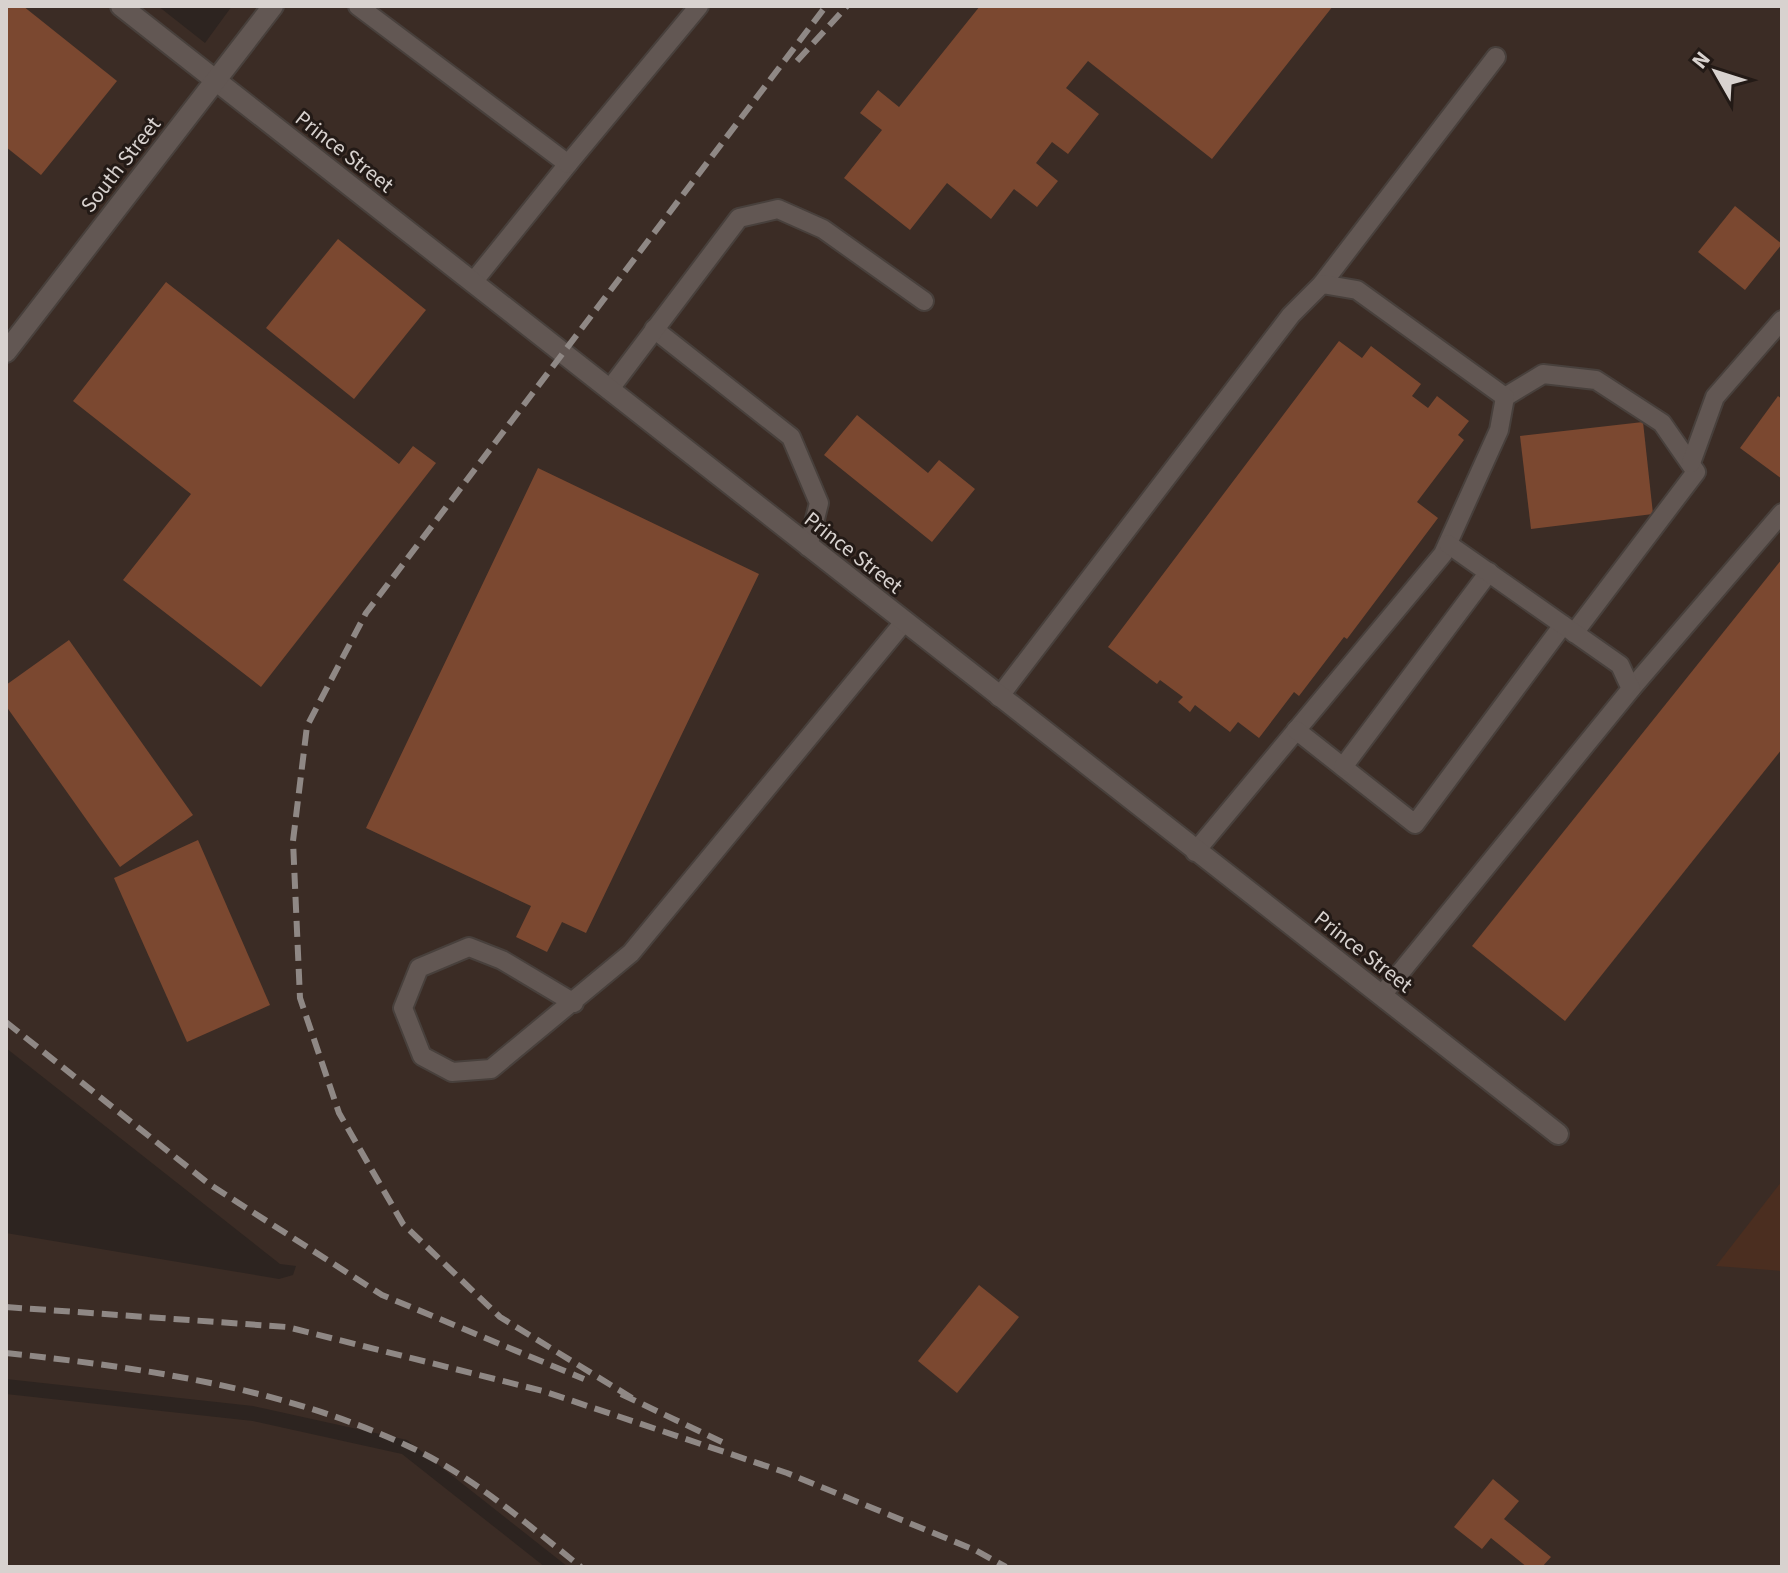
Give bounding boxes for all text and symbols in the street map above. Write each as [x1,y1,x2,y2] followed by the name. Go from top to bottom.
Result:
[1676,32,1756,112] north arrow
[1684,44,1718,76] text: N
[288,103,401,201] street label: Prince Street
[73,109,169,220] street label: South Street
[797,504,910,602] street label: Prince Street
[1307,903,1420,1001] street label: Prince Street

